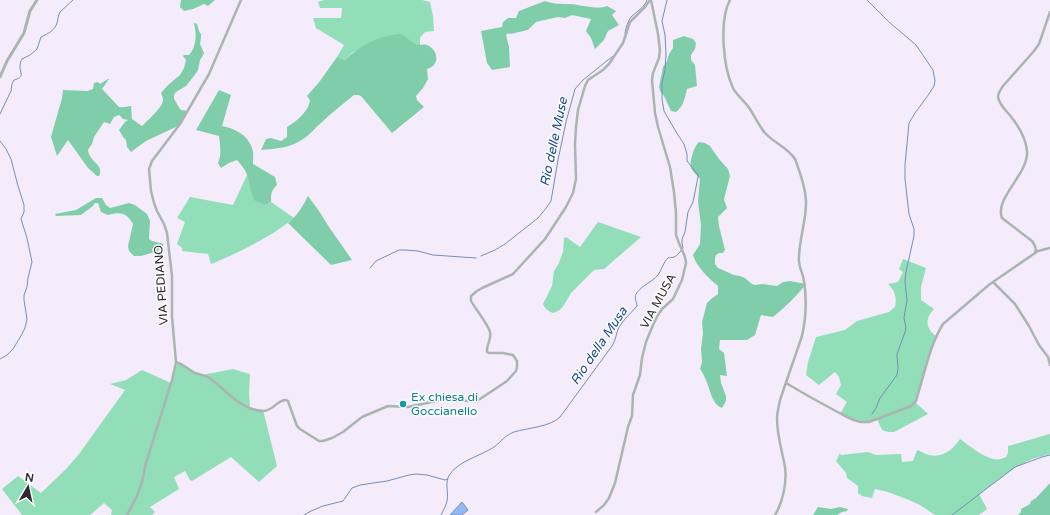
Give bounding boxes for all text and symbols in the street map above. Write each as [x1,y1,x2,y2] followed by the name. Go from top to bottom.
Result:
[537,95,571,188] water label: Rio delle Muse
[151,244,171,326] street label: VIA PEDIANO
[637,271,679,331] street label: VIA MUSA
[567,304,631,388] water label: Rio della Musa
[411,390,478,418] place label: Ex chiesa di Goccianello
[398,399,408,409] marker: Ex chiesa di Goccianello
[8,467,48,507] north arrow
[24,471,35,485] text: N

